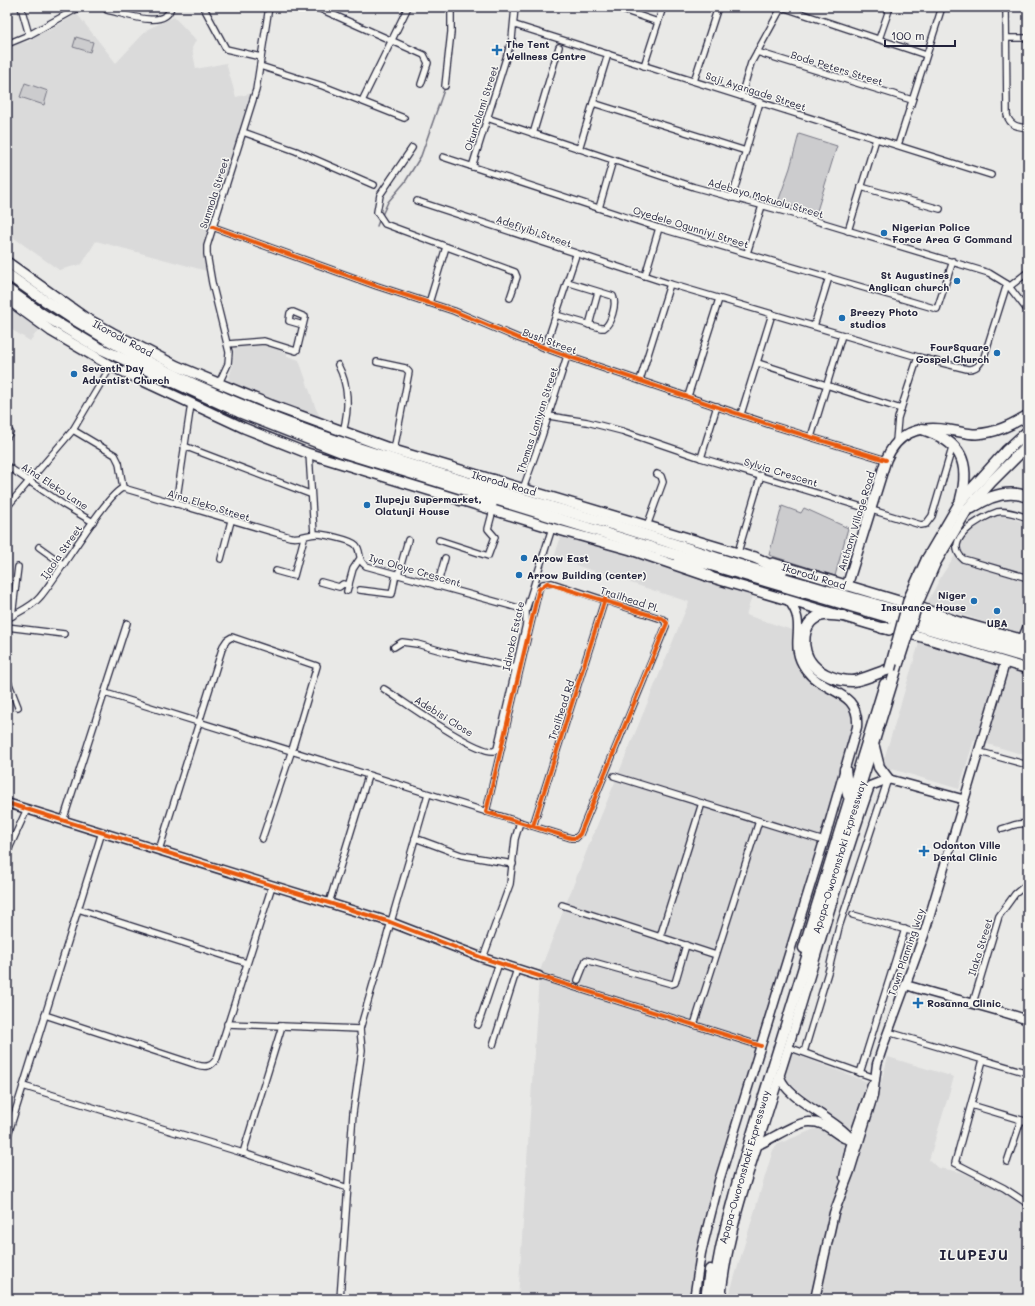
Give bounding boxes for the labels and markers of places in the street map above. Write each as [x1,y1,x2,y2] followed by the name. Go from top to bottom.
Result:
[506,37,586,63] place label: The Tent Wellness Centre
[491,44,503,56] marker: The Tent Wellness Centre
[892,220,1013,246] place label: Nigerian Police Force Area G Command
[879,228,889,238] marker: Nigerian Police Force Area G Command
[868,268,949,294] place label: St Augustines Anglican church
[952,276,962,286] marker: St Augustines Anglican church
[850,305,918,331] place label: Breezy Photo studios
[837,313,847,323] marker: Breezy Photo studios
[916,340,989,366] place label: FourSquare Gospel Church
[992,348,1002,358] marker: FourSquare Gospel Church
[82,361,169,387] place label: Seventh Day Adventist Church
[69,369,79,379] marker: Seventh Day Adventist Church
[375,492,481,518] place label: Ilupeju Supermarket, Olatunji House
[362,500,372,510] marker: Ilupeju Supermarket, Olatunji House
[532,551,589,565] place label: Arrow East
[519,553,529,563] marker: Arrow East
[527,568,646,582] place label: Arrow Building (center)
[514,570,524,580] marker: Arrow Building (center)
[881,588,966,614] place label: Niger Insurance House
[969,596,979,606] marker: Niger Insurance House
[992,606,1002,616] marker: UBA
[987,616,1007,630] place label: UBA
[933,838,1001,864] place label: Odonton Ville Dental Clinic
[918,845,930,857] marker: Odonton Ville Dental Clinic
[927,996,1001,1010] place label: Rosanna Clinic
[912,997,924,1009] marker: Rosanna Clinic

